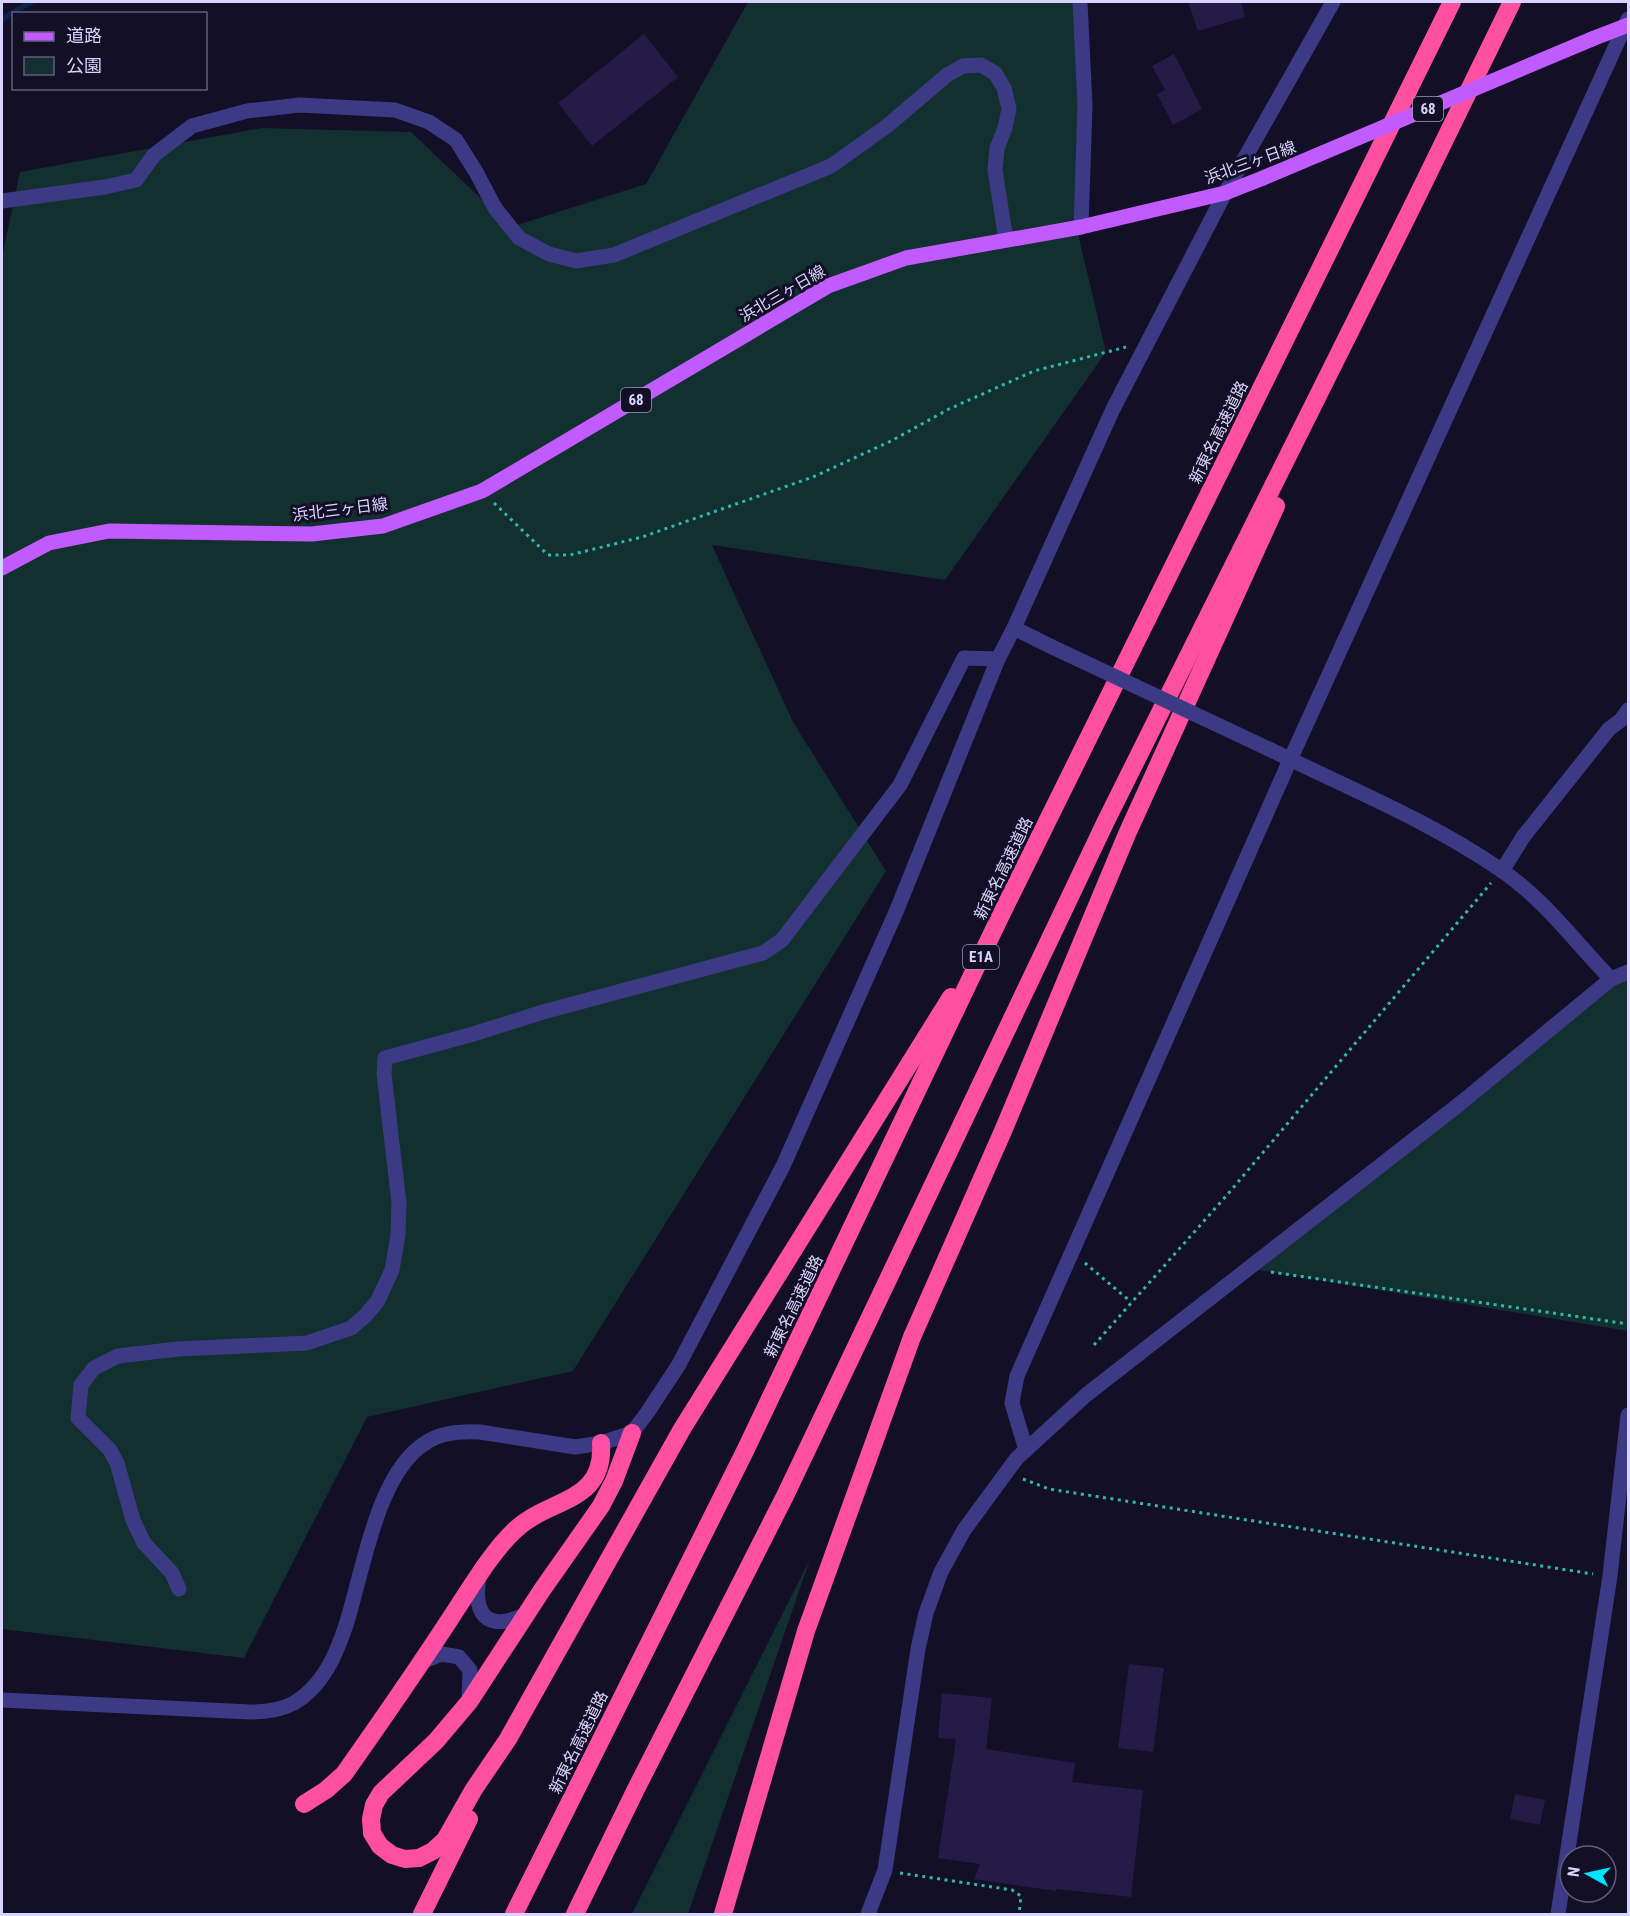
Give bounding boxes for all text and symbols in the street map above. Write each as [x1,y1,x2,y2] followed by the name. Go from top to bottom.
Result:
[12,12,207,90] legend
[66,25,102,46] text: 道路
[66,55,102,76] text: 公園
[1413,97,1443,121] road number: 68
[1202,137,1299,188] street label: 浜北三ヶ日線
[736,261,829,326] street label: 浜北三ヶ日線
[1185,378,1252,487] street label: 新東名高速道路
[621,388,651,412] road number: 68
[291,494,389,525] street label: 浜北三ヶ日線
[970,814,1037,923] street label: 新東名高速道路
[963,945,999,969] road number: E1A
[760,1252,827,1361] street label: 新東名高速道路
[545,1688,612,1797] street label: 新東名高速道路
[1558,1844,1618,1904] north arrow
[1564,1866,1584,1878] text: N

